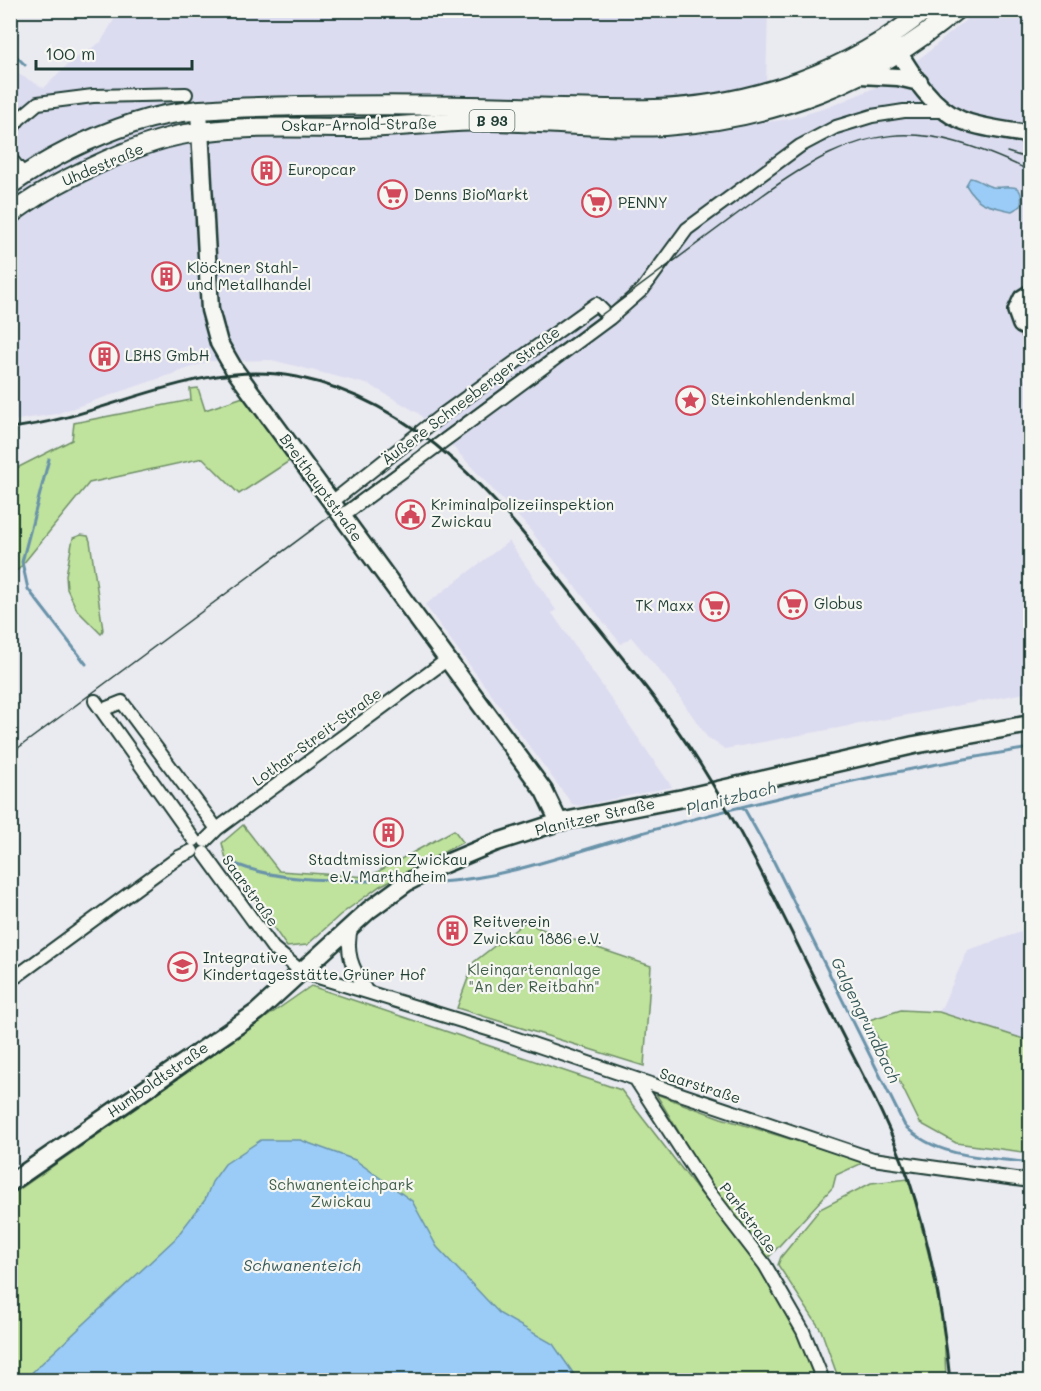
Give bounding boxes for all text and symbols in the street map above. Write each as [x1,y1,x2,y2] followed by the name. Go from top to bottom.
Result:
[36,33,192,71] scale bar
[45,41,95,65] text: 100 m
[470,110,514,132] road number: B 93
[281,113,437,135] street label: Oskar-Arnold-Straße
[59,138,146,190] street label: Uhdestraße
[251,154,283,186] building icon: Europcar
[288,159,356,179] place label: Europcar
[377,179,409,211] supermarket icon: Denns BioMarkt
[414,184,529,204] place label: Denns BioMarkt
[581,187,613,219] supermarket icon: PENNY
[618,192,668,212] place label: PENNY
[187,257,311,294] place label: Klöckner Stahl- und Metallhandel
[150,261,182,293] building icon: Klöckner Stahl- und Metallhandel
[377,321,564,469] street label: Äußere Schneeberger Straße
[88,340,120,372] building icon: LBHS GmbH
[125,345,209,365] place label: LBHS GmbH
[674,384,706,416] place icon: Steinkohlendenkmal
[711,389,855,409] place label: Steinkohlendenkmal
[276,429,368,545] street label: Breithauptstraße
[431,494,614,531] place label: Kriminalpolizeiinspektion Zwickau
[394,498,426,530] public building icon: Kriminalpolizeiinspektion Zwickau
[777,588,809,620] supermarket icon: Globus
[699,590,731,622] supermarket icon: TK Maxx
[814,593,863,613] place label: Globus
[635,595,694,615] place label: TK Maxx
[248,683,385,790] street label: Lothar-Streit-Straße
[684,776,778,819] water label: Planitzbach
[533,793,657,840] street label: Planitzer Straße
[372,817,404,849] building icon: Stadtmission Zwickau e.V. Marthaheim
[309,849,467,886] place label: Stadtmission Zwickau e.V. Marthaheim
[218,850,284,930] street label: Saarstraße
[473,911,602,948] place label: Reitverein Zwickau 1886 e.V.
[436,915,468,947] building icon: Reitverein Zwickau 1886 e.V.
[203,947,426,984] place label: Integrative Kindertagesstätte Grüner Hof
[166,951,198,983] school or university icon: Integrative Kindertagesstätte Grüner Hof
[827,953,906,1086] water label: Galgengrundbach
[467,959,601,996] park label: Kleingartenanlage "An der Reitbahn"
[103,1037,212,1121] street label: Humboldtstraße
[657,1063,743,1108] street label: Saarstraße
[269,1174,413,1211] park label: Schwanenteichpark Zwickau
[716,1178,782,1257] street label: Parkstraße
[243,1254,361,1275] water label: Schwanenteich

